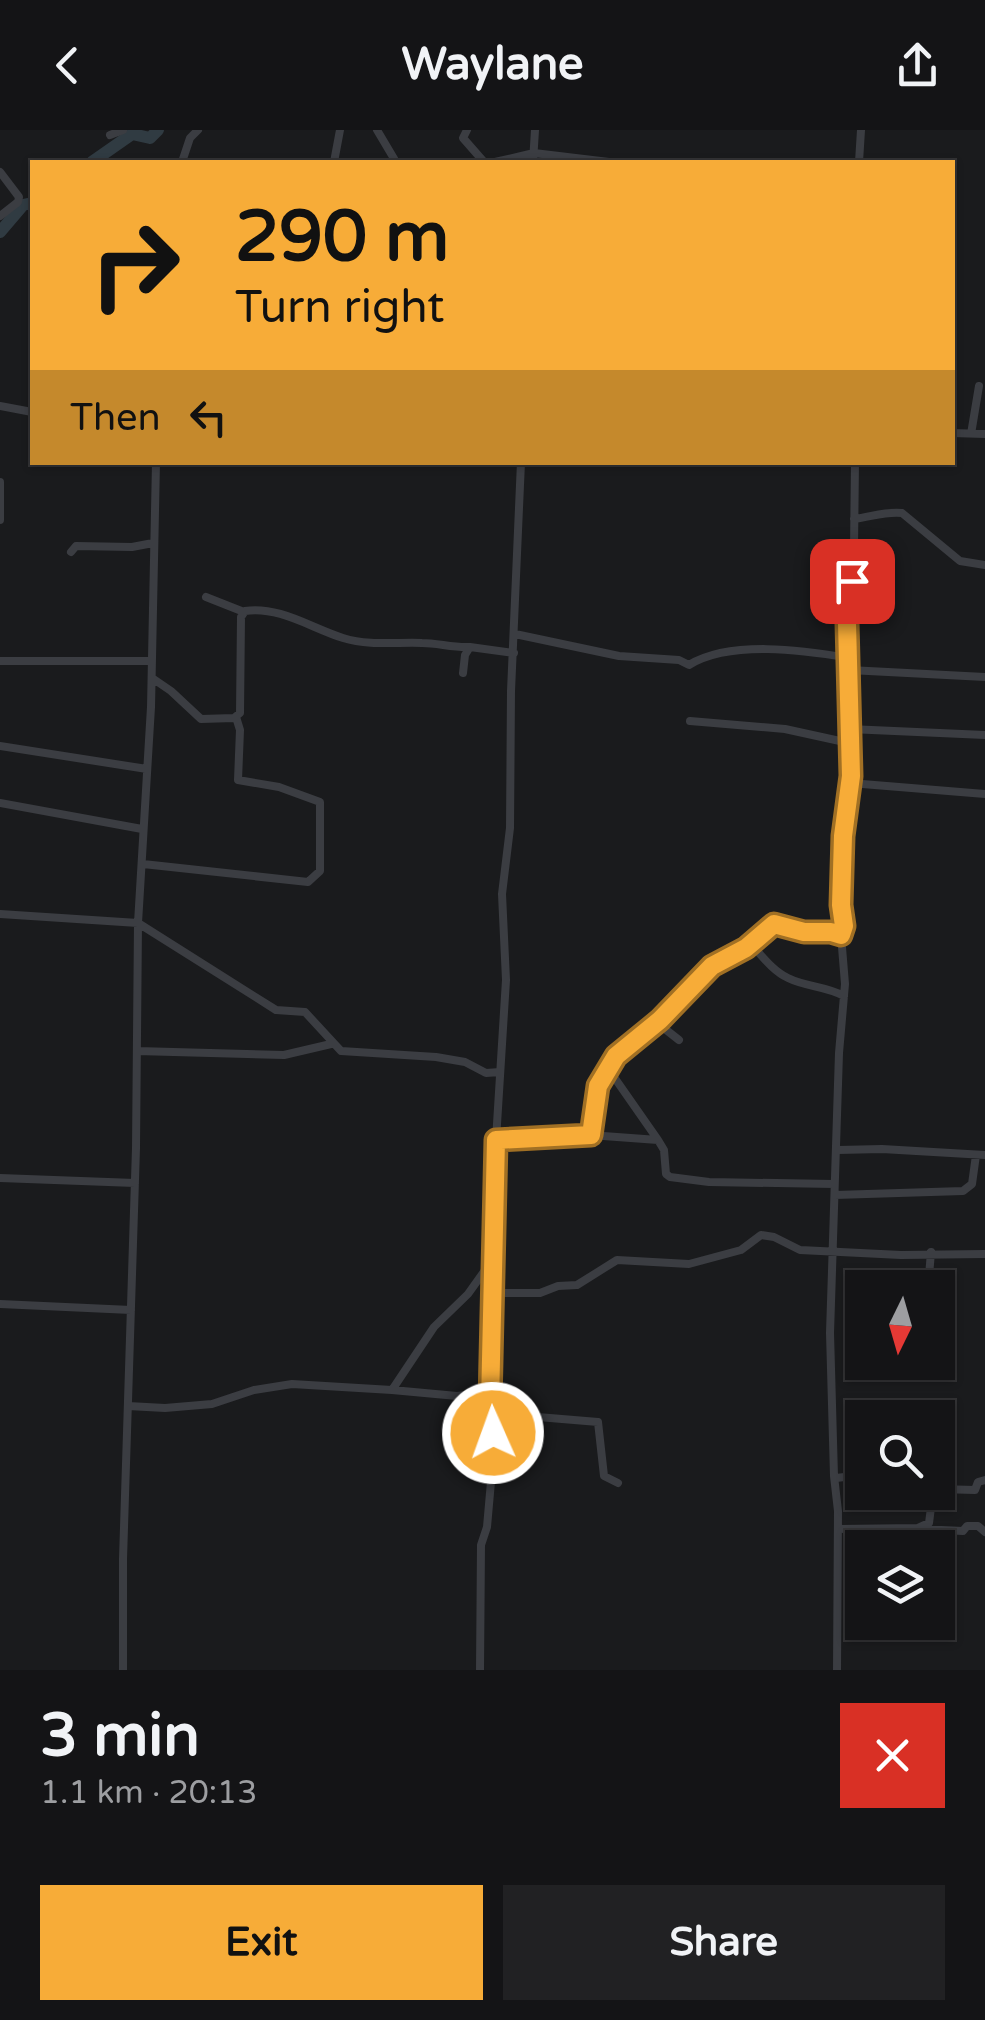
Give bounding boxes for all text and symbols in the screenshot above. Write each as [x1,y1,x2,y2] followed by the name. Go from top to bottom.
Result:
[40,38,95,93] icon: back
[401,38,584,92] text: Waylane
[890,38,945,93] icon: share
[235,196,449,280] text: 290 m
[70,200,200,330] icon: right
[235,281,444,335] text: Turn right
[181,390,236,445] icon: left
[70,395,161,441] text: Then
[810,539,895,624] pin
[825,554,880,609] icon: arrive
[845,1270,955,1380] north arrow
[845,1270,955,1640] map controls
[441,1381,545,1485] position arrow
[845,1400,955,1510] button: search
[845,1530,955,1640] button: layers
[40,1700,200,1772] text: 3 min
[840,1703,945,1808] button: close
[40,1774,257,1812] text: 1.1 km · 20:13
[40,1885,483,2000] button: Exit
[503,1885,945,2000] button: Share

